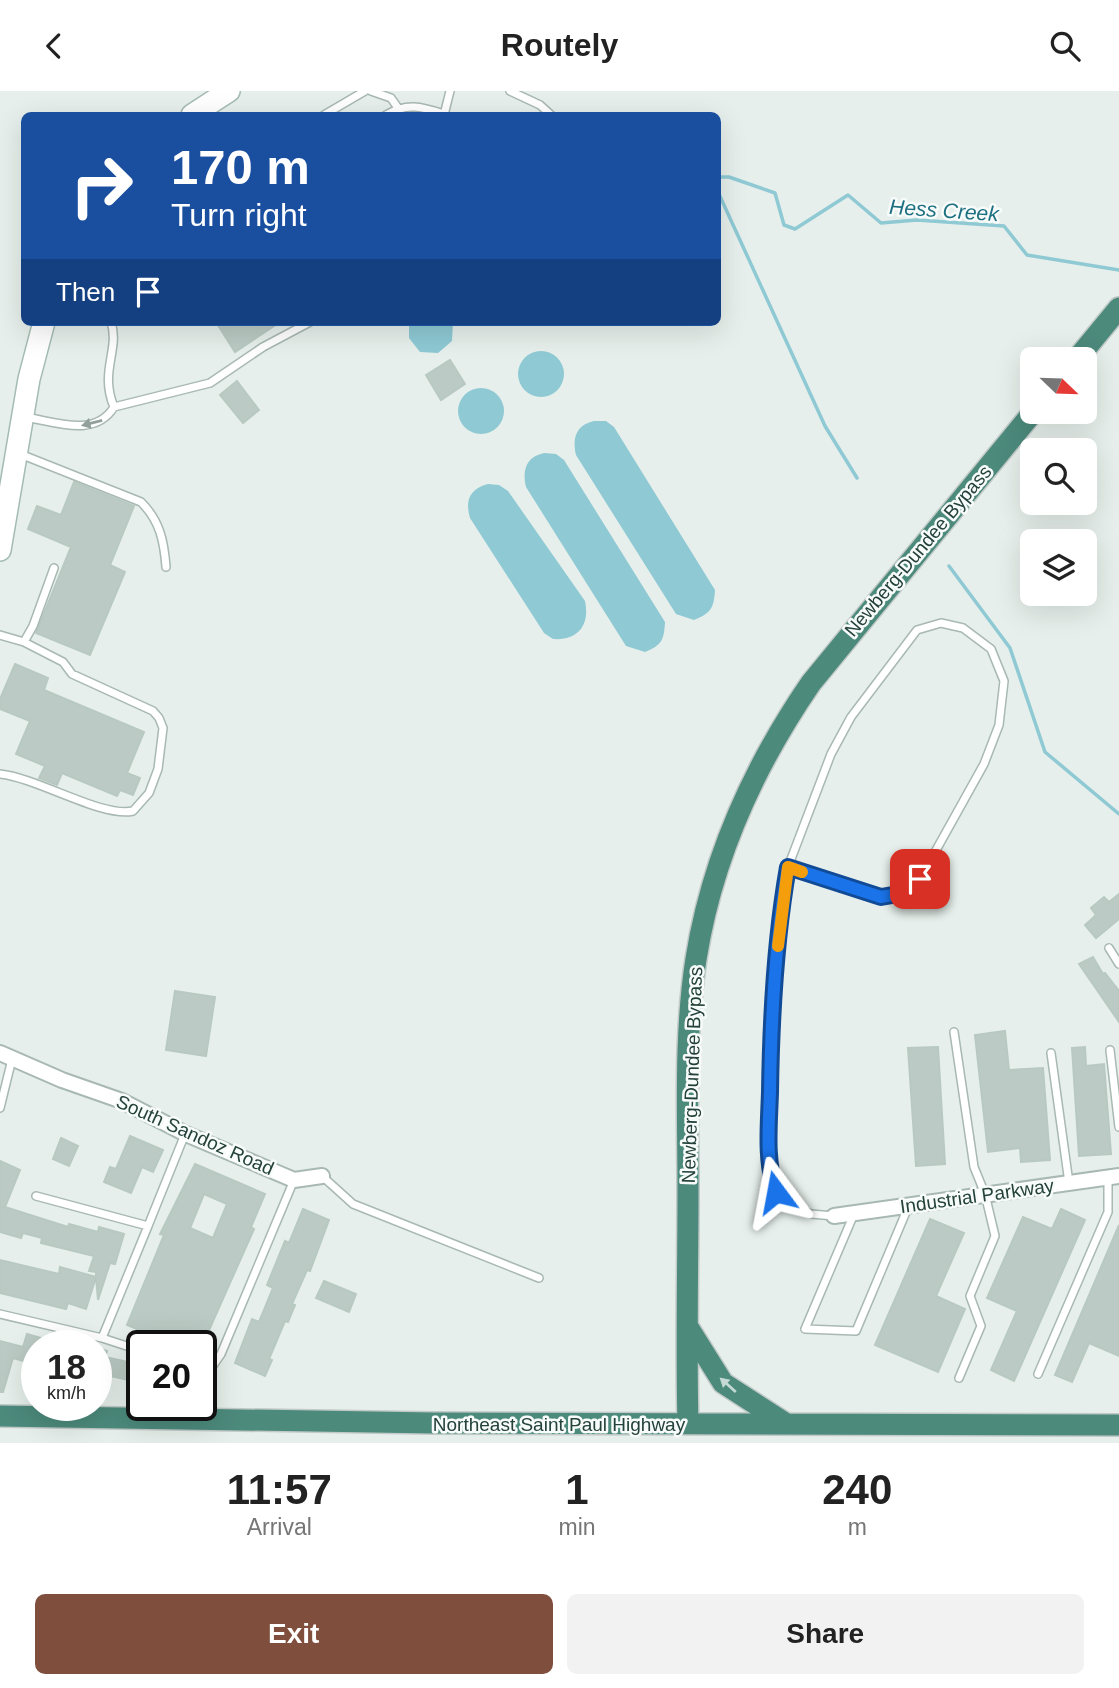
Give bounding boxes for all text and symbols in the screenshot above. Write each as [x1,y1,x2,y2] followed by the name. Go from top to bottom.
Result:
[35,27,73,65] icon: back
[501,27,618,63] text: Routely
[1046,27,1084,65] icon: search
[56,140,147,231] icon: right
[171,140,310,194] text: 170 m
[888,195,1001,225] water label: Hess Creek
[171,197,307,233] text: Turn right
[129,273,167,311] icon: arrive
[56,277,115,307] text: Then
[1020,347,1097,423] north arrow
[1020,347,1097,606] map controls
[80,418,102,429] one-way arrow
[1020,438,1097,515] button: search
[840,461,996,641] street label: Newberg-Dundee Bypass
[1020,529,1097,606] button: layers
[890,849,950,909] pin
[901,860,939,898] icon: arrive
[678,966,706,1184] street label: Newberg-Dundee Bypass
[113,1091,277,1179] street label: South Sandoz Road
[739,1155,813,1229] position arrow
[899,1175,1056,1217] street label: Industrial Parkway
[126,1330,217,1421] speed limit sign: 20
[47,1347,86,1386] text: 18
[720,1378,737,1394] one-way arrow
[47,1383,86,1403] text: km/h
[433,1414,686,1435] street label: Northeast Saint Paul Highway
[227,1466,332,1513] text: 11:57
[565,1466,589,1513] text: 1
[822,1466,892,1513] text: 240
[247,1514,312,1540] text: Arrival
[558,1514,596,1540] text: min
[848,1514,867,1540] text: m
[35,1594,553,1674] button: Exit
[567,1594,1084,1674] button: Share

